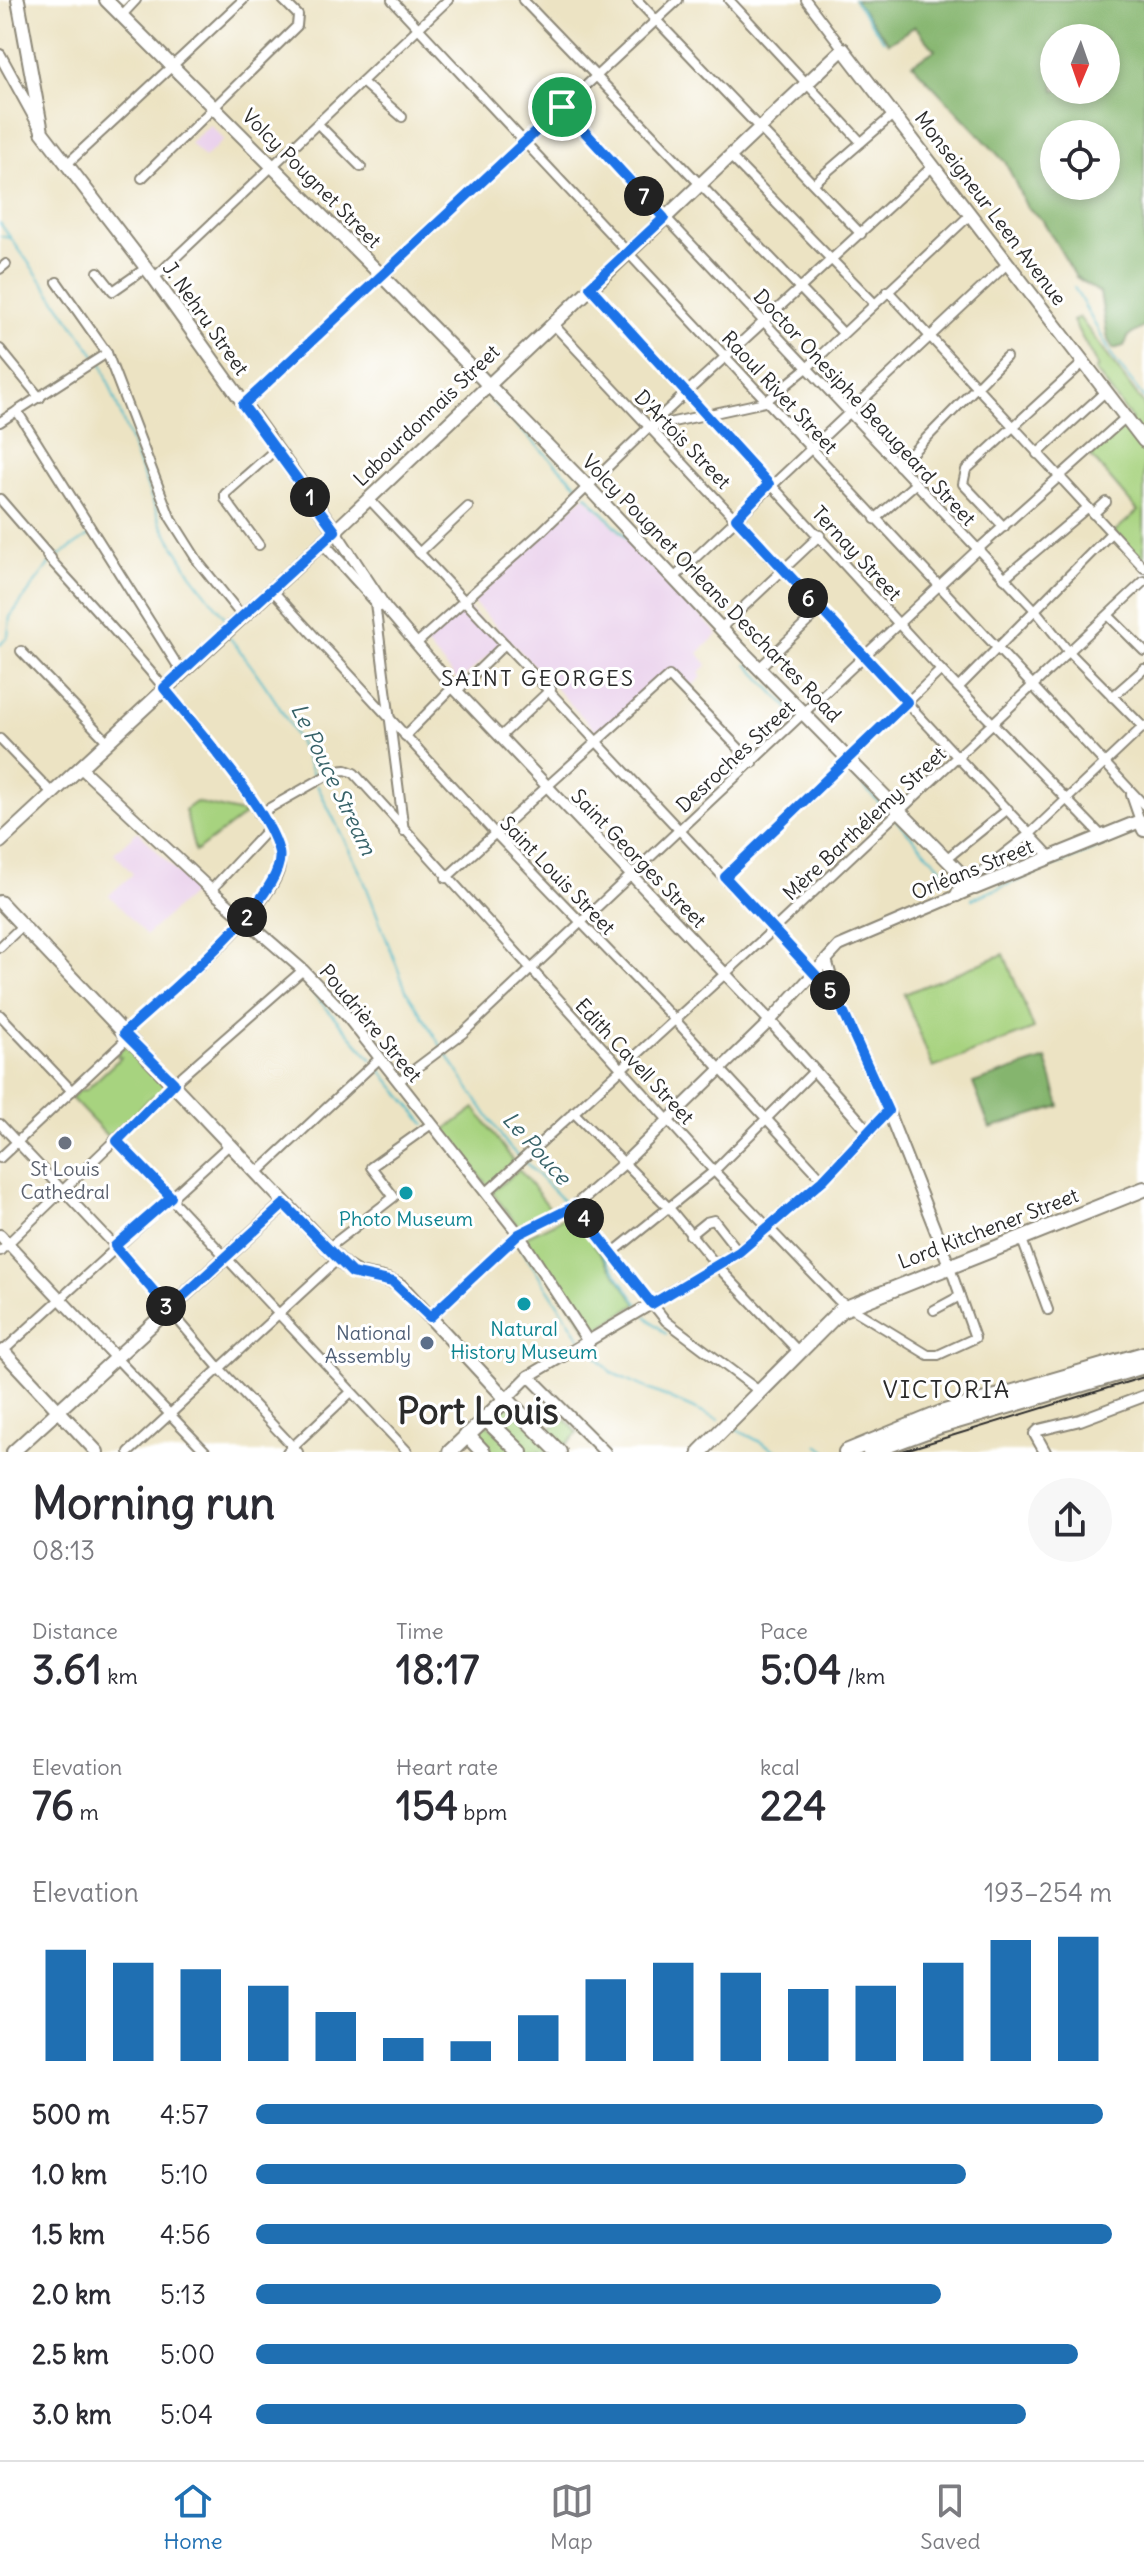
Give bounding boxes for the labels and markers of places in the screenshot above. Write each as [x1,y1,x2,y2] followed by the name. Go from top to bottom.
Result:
[528,73,596,141] pin
[624,176,664,216] pin: 7
[290,477,330,517] pin: 1
[788,578,828,618] pin: 6
[227,897,267,937] pin: 2
[810,970,850,1010] pin: 5
[56,1134,74,1152] marker: St Louis Cathedral
[20,1156,110,1204] place label: St Louis Cathedral
[397,1184,415,1202] marker: Photo Museum
[564,1198,604,1238] pin: 4
[339,1206,473,1231] place label: Photo Museum
[146,1286,186,1326] pin: 3
[515,1295,533,1313] marker: Natural History Museum
[450,1316,598,1364] place label: Natural History Museum
[325,1320,411,1368] place label: National Assembly
[418,1334,436,1352] marker: National Assembly

